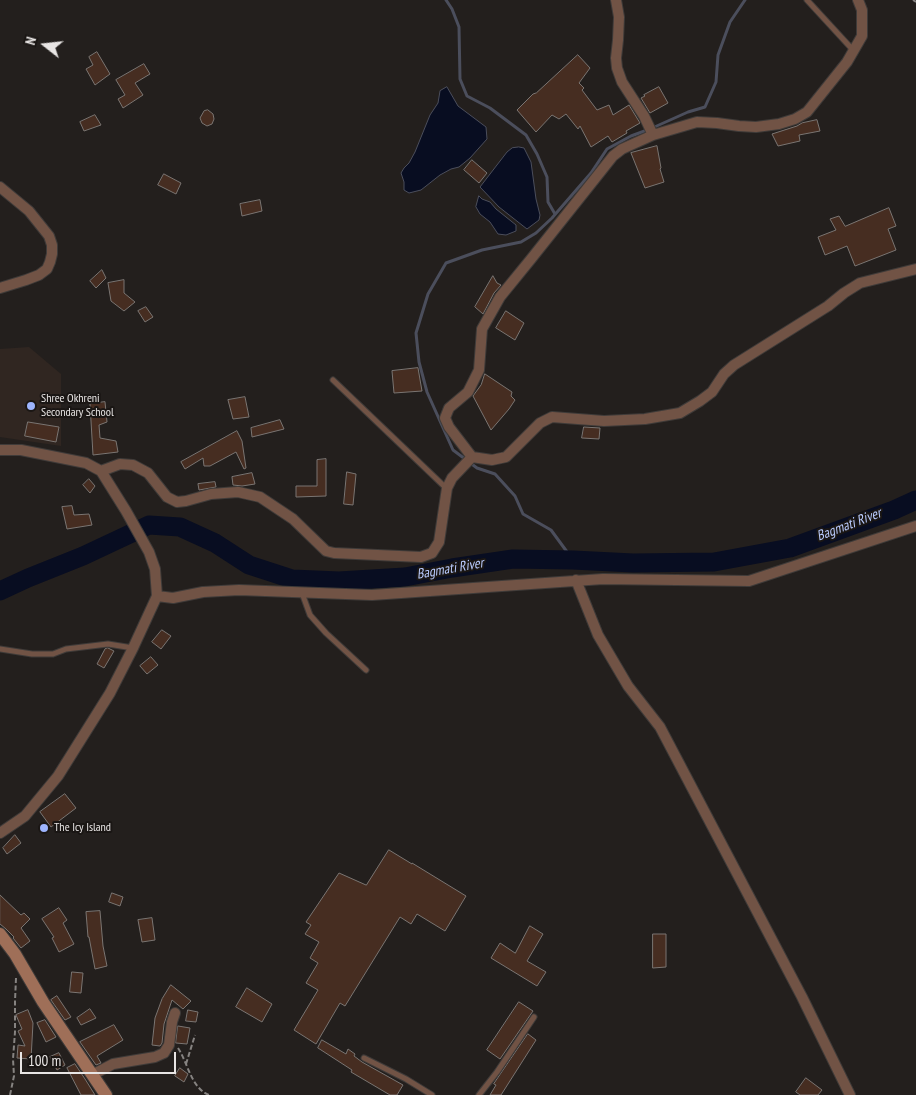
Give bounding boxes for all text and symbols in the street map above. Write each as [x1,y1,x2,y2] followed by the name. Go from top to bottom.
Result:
[20,20,70,70] north arrow
[21,35,40,47] text: N
[41,392,114,420] place label: Shree Okhreni Secondary School
[25,400,37,412] marker: Shree Okhreni Secondary School
[814,505,884,545] water label: Bagmati River
[415,555,485,583] water label: Bagmati River
[54,821,111,835] place label: The Icy Island
[38,822,50,834] marker: The Icy Island
[22,1042,179,1074] scale bar
[28,1051,61,1070] text: 100 m

